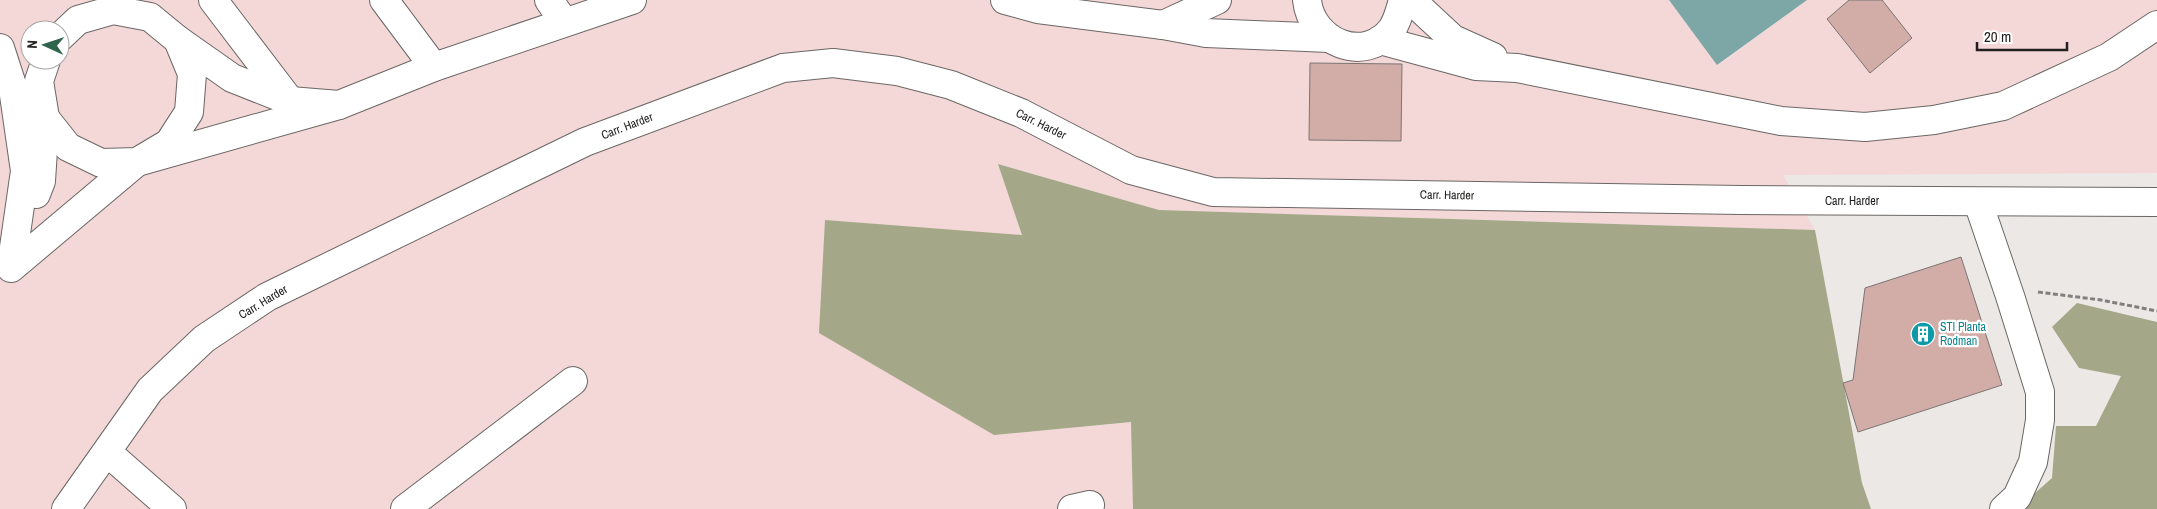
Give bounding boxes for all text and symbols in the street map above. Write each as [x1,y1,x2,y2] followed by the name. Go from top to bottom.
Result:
[20,20,70,70] north arrow
[1977,20,2067,52] scale bar
[1984,26,2011,47] text: 20 m
[23,40,41,49] text: N
[1013,105,1069,143] street label: Carr. Harder
[599,109,656,143] street label: Carr. Harder
[1420,187,1475,203] street label: Carr. Harder
[1825,193,1880,209] street label: Carr. Harder
[236,281,291,323] street label: Carr. Harder
[1940,319,1986,349] place label: STI Planta Rodman
[1910,321,1936,347] building icon: STI Planta Rodman

